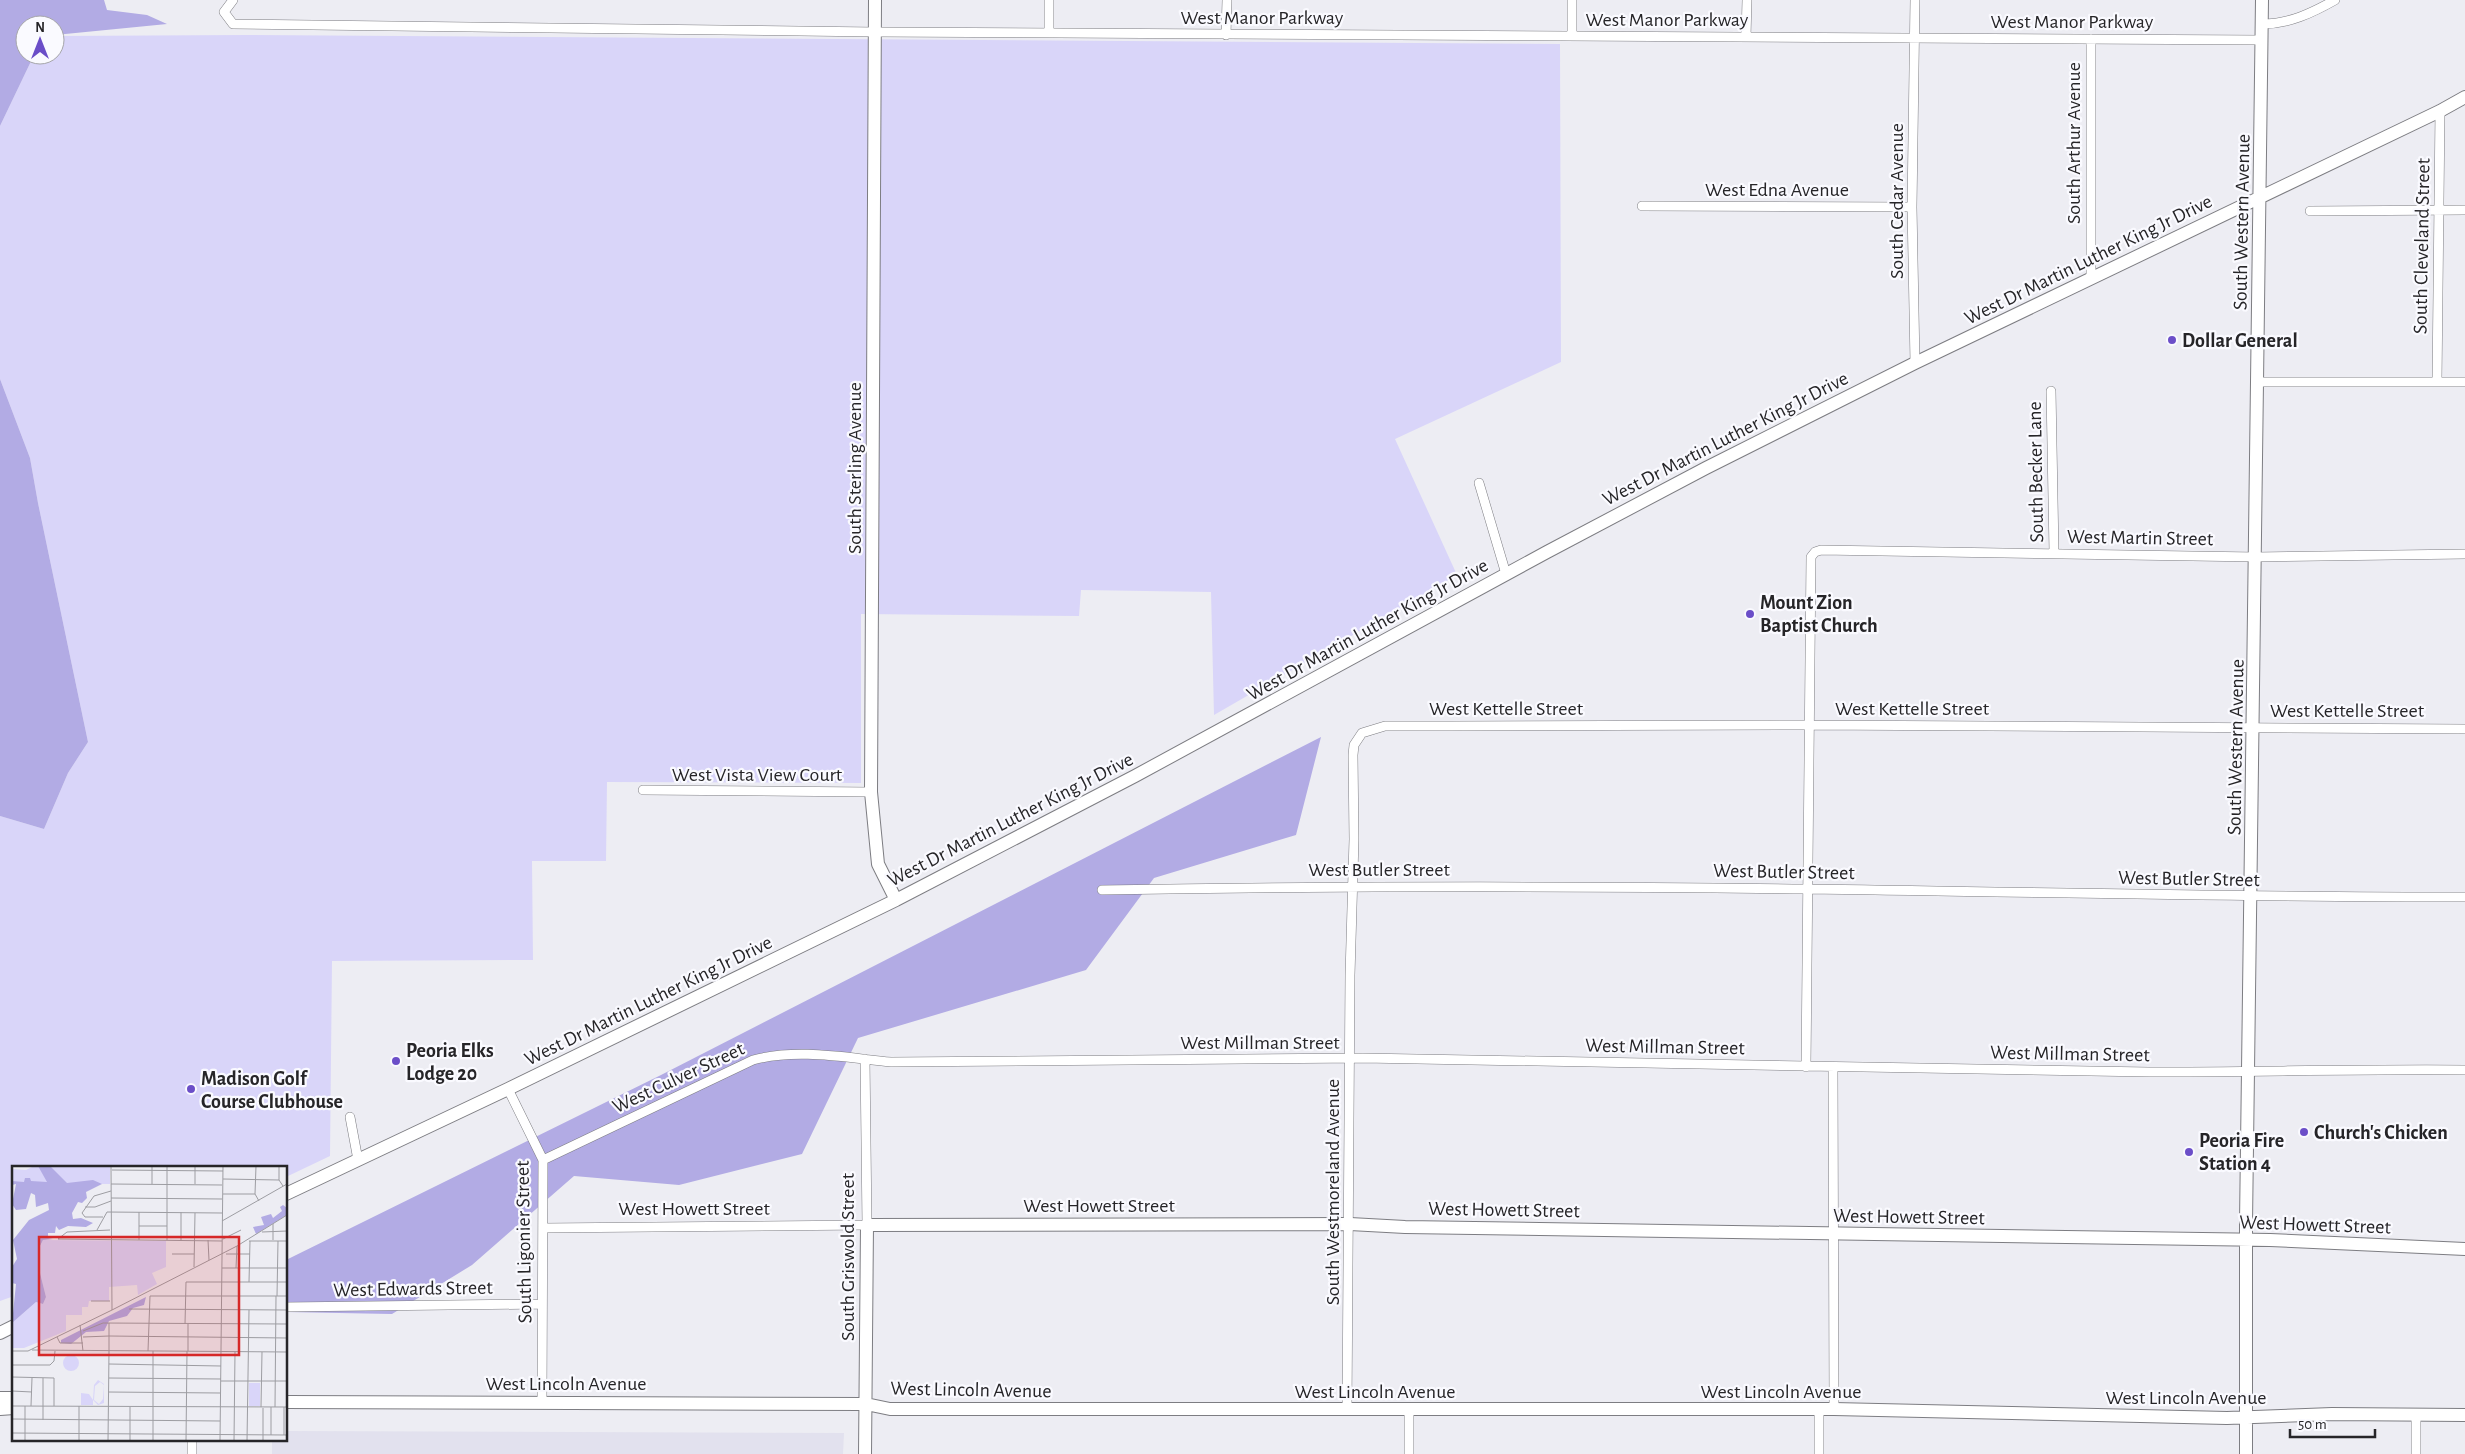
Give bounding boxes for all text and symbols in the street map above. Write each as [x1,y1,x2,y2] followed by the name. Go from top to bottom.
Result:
[1181,8,1344,28] street label: West Manor Parkway
[1586,10,1749,30] street label: West Manor Parkway
[1991,12,2154,32] street label: West Manor Parkway
[15,15,65,65] north arrow
[35,21,45,35] text: N
[2064,62,2084,224] street label: South Arthur Avenue
[1887,123,1907,279] street label: South Cedar Avenue
[2230,134,2254,310] street label: South Western Avenue
[2410,157,2434,334] street label: South Cleveland Street
[1705,180,1849,200] street label: West Edna Avenue
[1962,191,2215,329] street label: West Dr Martin Luther King Jr Drive
[2182,331,2298,351] place label: Dollar General
[2166,334,2178,346] marker: Dollar General
[1599,368,1851,510] street label: West Dr Martin Luther King Jr Drive
[845,382,865,554] street label: South Sterling Avenue
[2025,401,2047,543] street label: South Becker Lane
[2067,527,2214,549] street label: West Martin Street
[1243,555,1492,705] street label: West Dr Martin Luther King Jr Drive
[1760,593,1878,636] place label: Mount Zion Baptist Church
[1744,608,1756,620] marker: Mount Zion Baptist Church
[2224,659,2248,835] street label: South Western Avenue
[1429,699,1584,719] street label: West Kettelle Street
[1835,699,1990,719] street label: West Kettelle Street
[2270,701,2425,721] street label: West Kettelle Street
[884,749,1136,891] street label: West Dr Martin Luther King Jr Drive
[672,765,843,785] street label: West Vista View Court
[1308,860,1450,880] street label: West Butler Street
[1713,861,1856,883] street label: West Butler Street
[2118,868,2261,890] street label: West Butler Street
[522,932,775,1070] street label: West Dr Martin Luther King Jr Drive
[1180,1033,1340,1053] street label: West Millman Street
[1585,1036,1746,1058] street label: West Millman Street
[609,1038,748,1117] street label: West Culver Street
[406,1041,494,1084] place label: Peoria Elks Lodge 20
[1990,1043,2151,1065] street label: West Millman Street
[390,1055,402,1067] marker: Peoria Elks Lodge 20
[201,1069,343,1112] place label: Madison Golf Course Clubhouse
[1323,1079,1343,1305] street label: South Westmoreland Avenue
[185,1083,197,1095] marker: Madison Golf Course Clubhouse
[2314,1123,2448,1143] place label: Church's Chicken
[2298,1126,2310,1138] marker: Church's Chicken
[2199,1131,2284,1174] place label: Peoria Fire Station 4
[2183,1146,2195,1158] marker: Peoria Fire Station 4
[513,1160,535,1324] street label: South Ligonier Street
[12,1166,288,1442] inset map
[838,1172,858,1341] street label: South Griswold Street
[1023,1196,1175,1216] street label: West Howett Street
[618,1199,770,1219] street label: West Howett Street
[1428,1199,1581,1221] street label: West Howett Street
[1833,1206,1986,1228] street label: West Howett Street
[2239,1212,2392,1238] street label: West Howett Street
[333,1278,494,1300] street label: West Edwards Street
[485,1374,647,1394] street label: West Lincoln Avenue
[890,1379,1052,1401] street label: West Lincoln Avenue
[1294,1382,1456,1402] street label: West Lincoln Avenue
[1700,1382,1862,1402] street label: West Lincoln Avenue
[2105,1388,2267,1408] street label: West Lincoln Avenue
[2290,1406,2375,1438] scale bar
[2298,1417,2327,1432] text: 50 m

